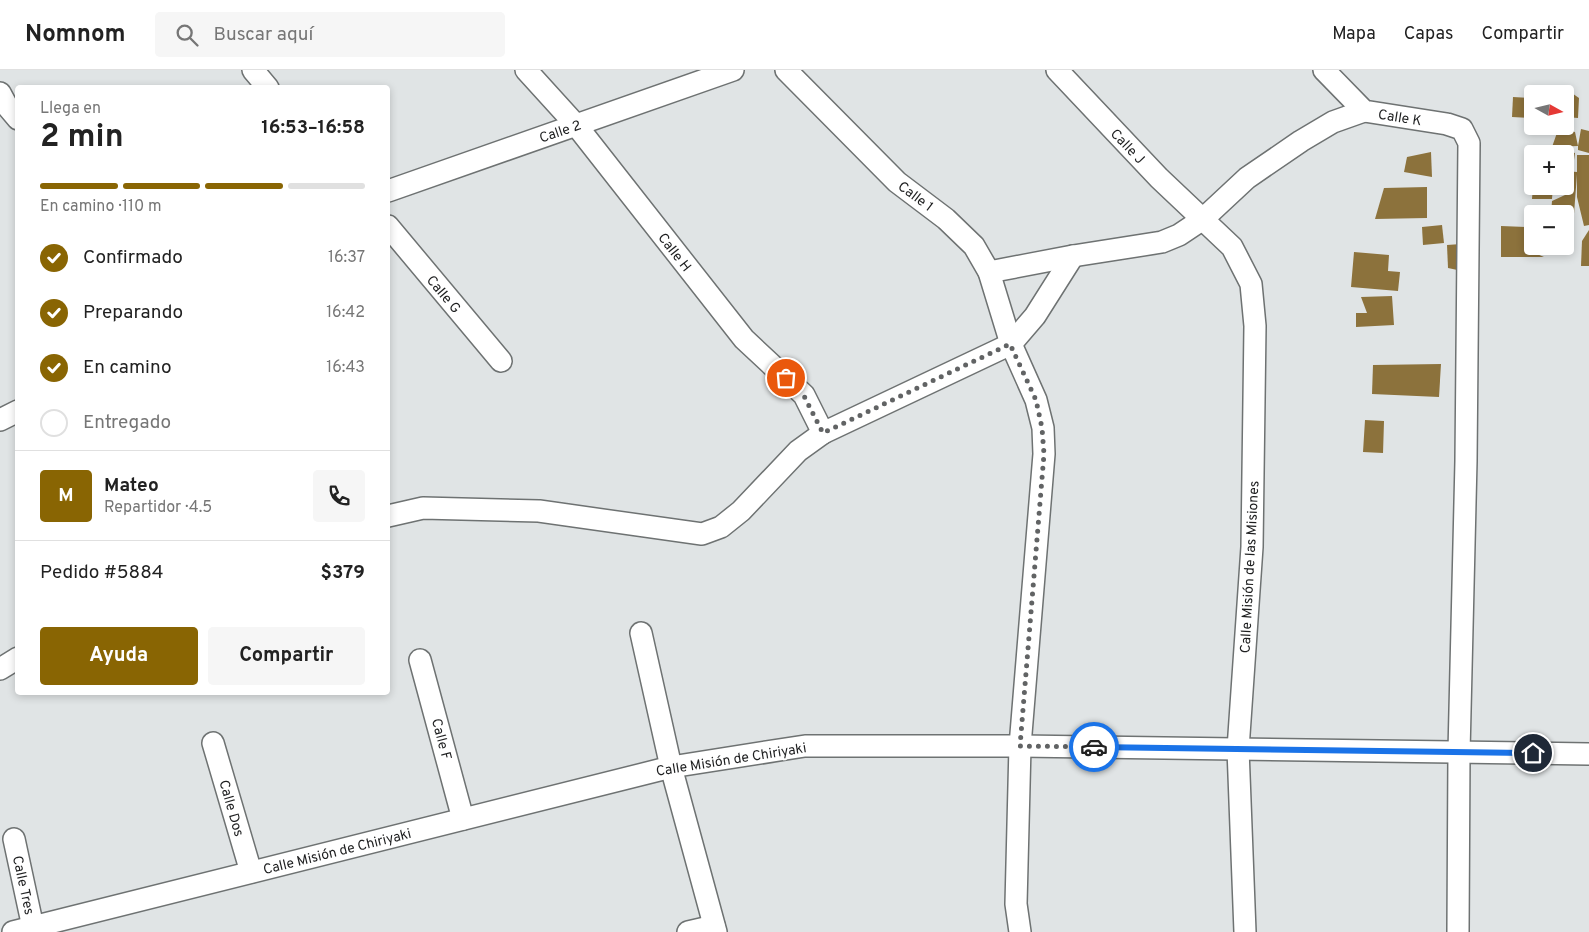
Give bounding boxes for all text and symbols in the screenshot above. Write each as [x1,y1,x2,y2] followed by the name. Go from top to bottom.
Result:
[155,12,505,57] search box
[25,20,125,50] text: Nomnom
[173,21,201,49] icon: search
[213,23,313,47] text: Buscar aquí
[1332,23,1376,46] text: Mapa
[1404,23,1453,46] text: Capas
[1481,23,1564,46] text: Compartir
[1524,85,1574,135] north arrow
[1524,85,1574,255] map controls
[40,99,101,119] text: Llega en
[1377,107,1423,130] street label: Calle K
[261,116,365,140] text: 16:53–16:58
[537,117,584,147] street label: Calle 2
[40,118,124,158] text: 2 min
[1106,126,1148,168] street label: Calle J
[1524,145,1574,195] button: +
[894,178,936,216] street label: Calle 1
[40,197,162,217] text: En camino · 110 m
[1524,205,1574,255] button: −
[653,230,694,276] street label: Calle H
[40,244,68,272] icon: check
[83,246,183,270] text: Confirmado
[328,248,365,268] text: 16:37
[422,273,464,317] street label: Calle G
[40,299,68,327] icon: check
[83,301,183,325] text: Preparando
[326,303,365,323] text: 16:42
[40,354,68,382] icon: check
[83,356,172,380] text: En camino
[765,357,807,399] pin
[326,358,365,378] text: 16:43
[772,364,800,392] icon: bag
[83,411,171,435] text: Entregado
[313,470,365,522] button: phone
[104,474,159,498] text: Mateo
[1237,480,1264,654] street label: Calle Misión de las Misiones
[58,484,74,508] text: M
[104,498,212,518] text: Repartidor · 4.5
[40,561,164,585] text: Pedido #5884
[321,561,365,585] text: $379
[40,627,198,685] button: Ayuda
[208,627,365,685] button: Compartir
[427,717,454,762] street label: Calle F
[1069,722,1119,772] courier
[1512,732,1554,774] pin
[1080,733,1108,761] icon: car
[1519,739,1547,767] icon: home
[655,740,808,781] street label: Calle Misión de Chiriyaki
[214,778,247,839] street label: Calle Dos
[262,826,413,879] street label: Calle Misión de Chiriyaki
[8,854,37,916] street label: Calle Tres

